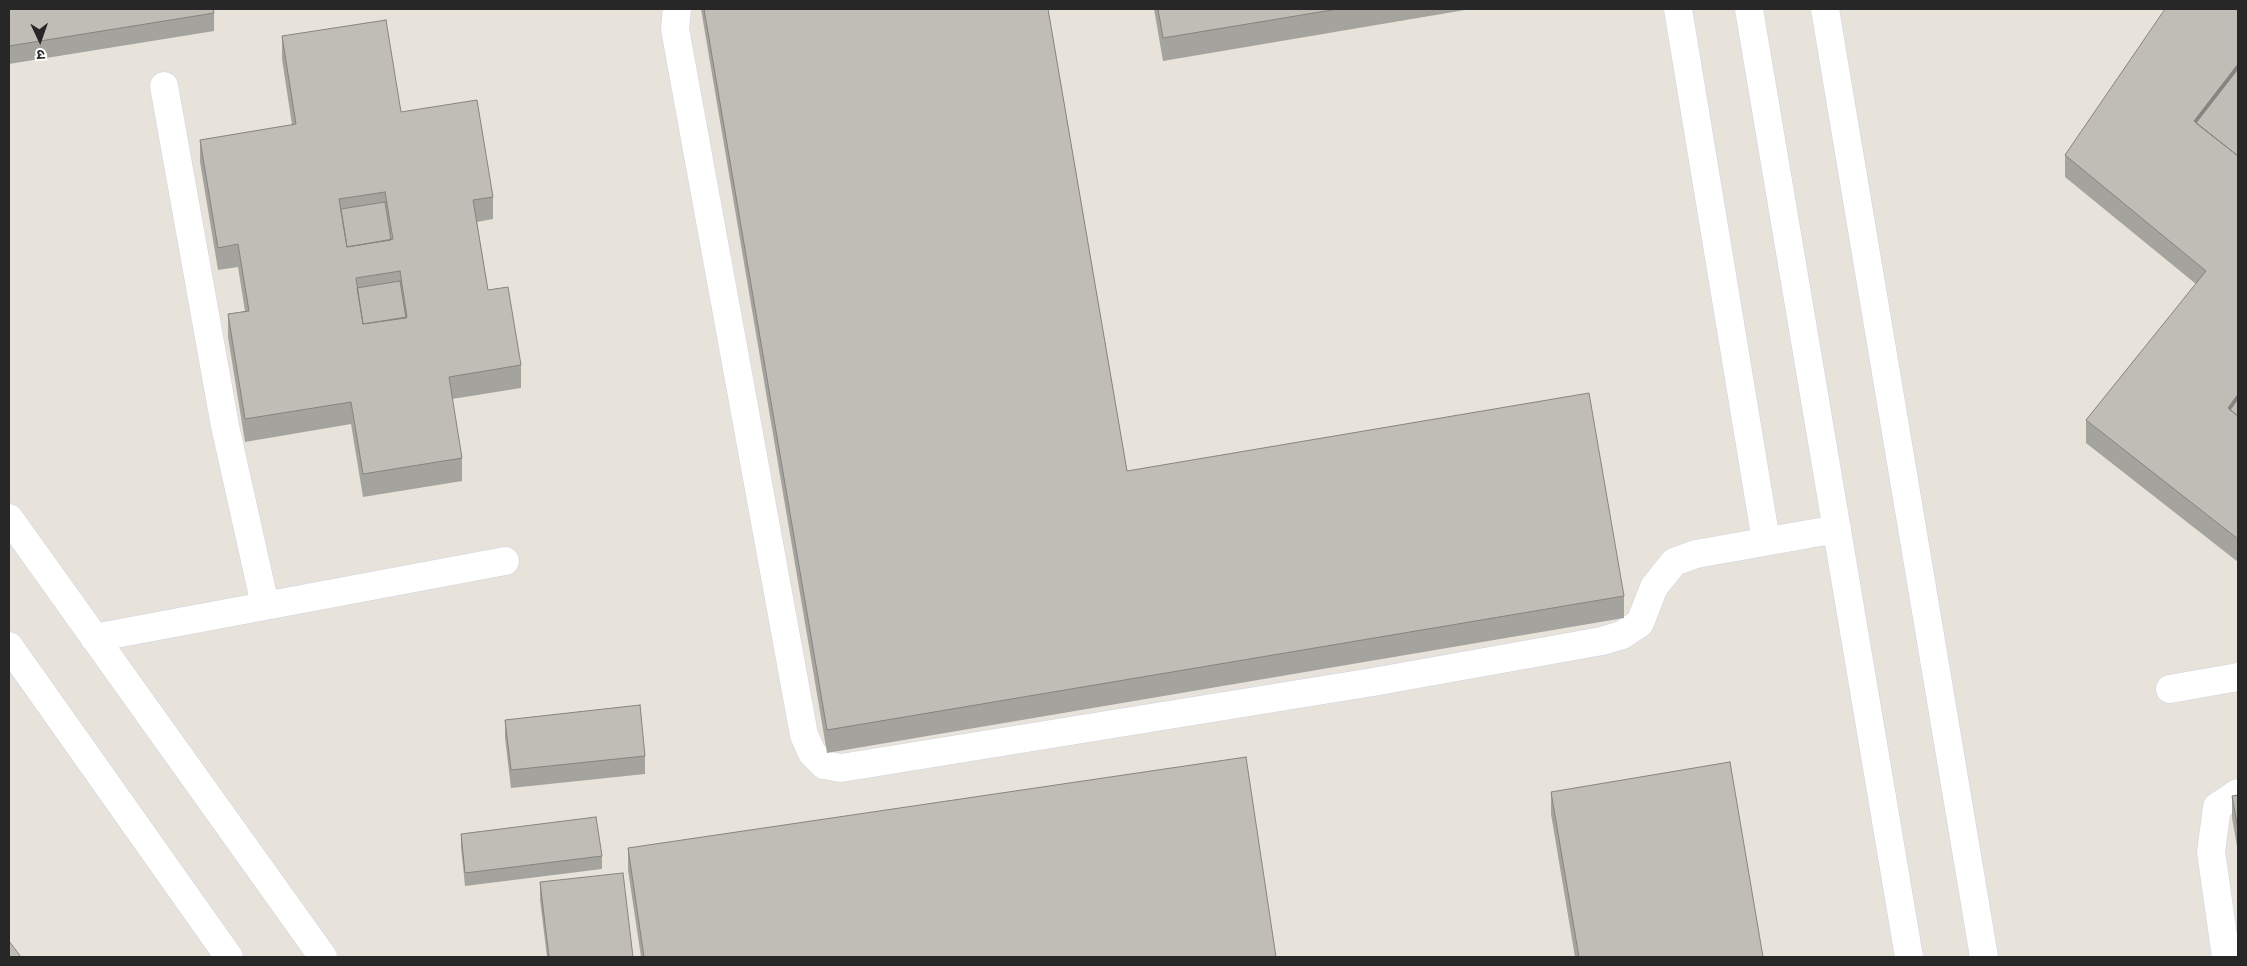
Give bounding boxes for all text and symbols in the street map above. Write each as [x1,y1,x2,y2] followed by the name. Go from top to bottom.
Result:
[15,15,65,65] north arrow
[36,47,45,63] text: उ

